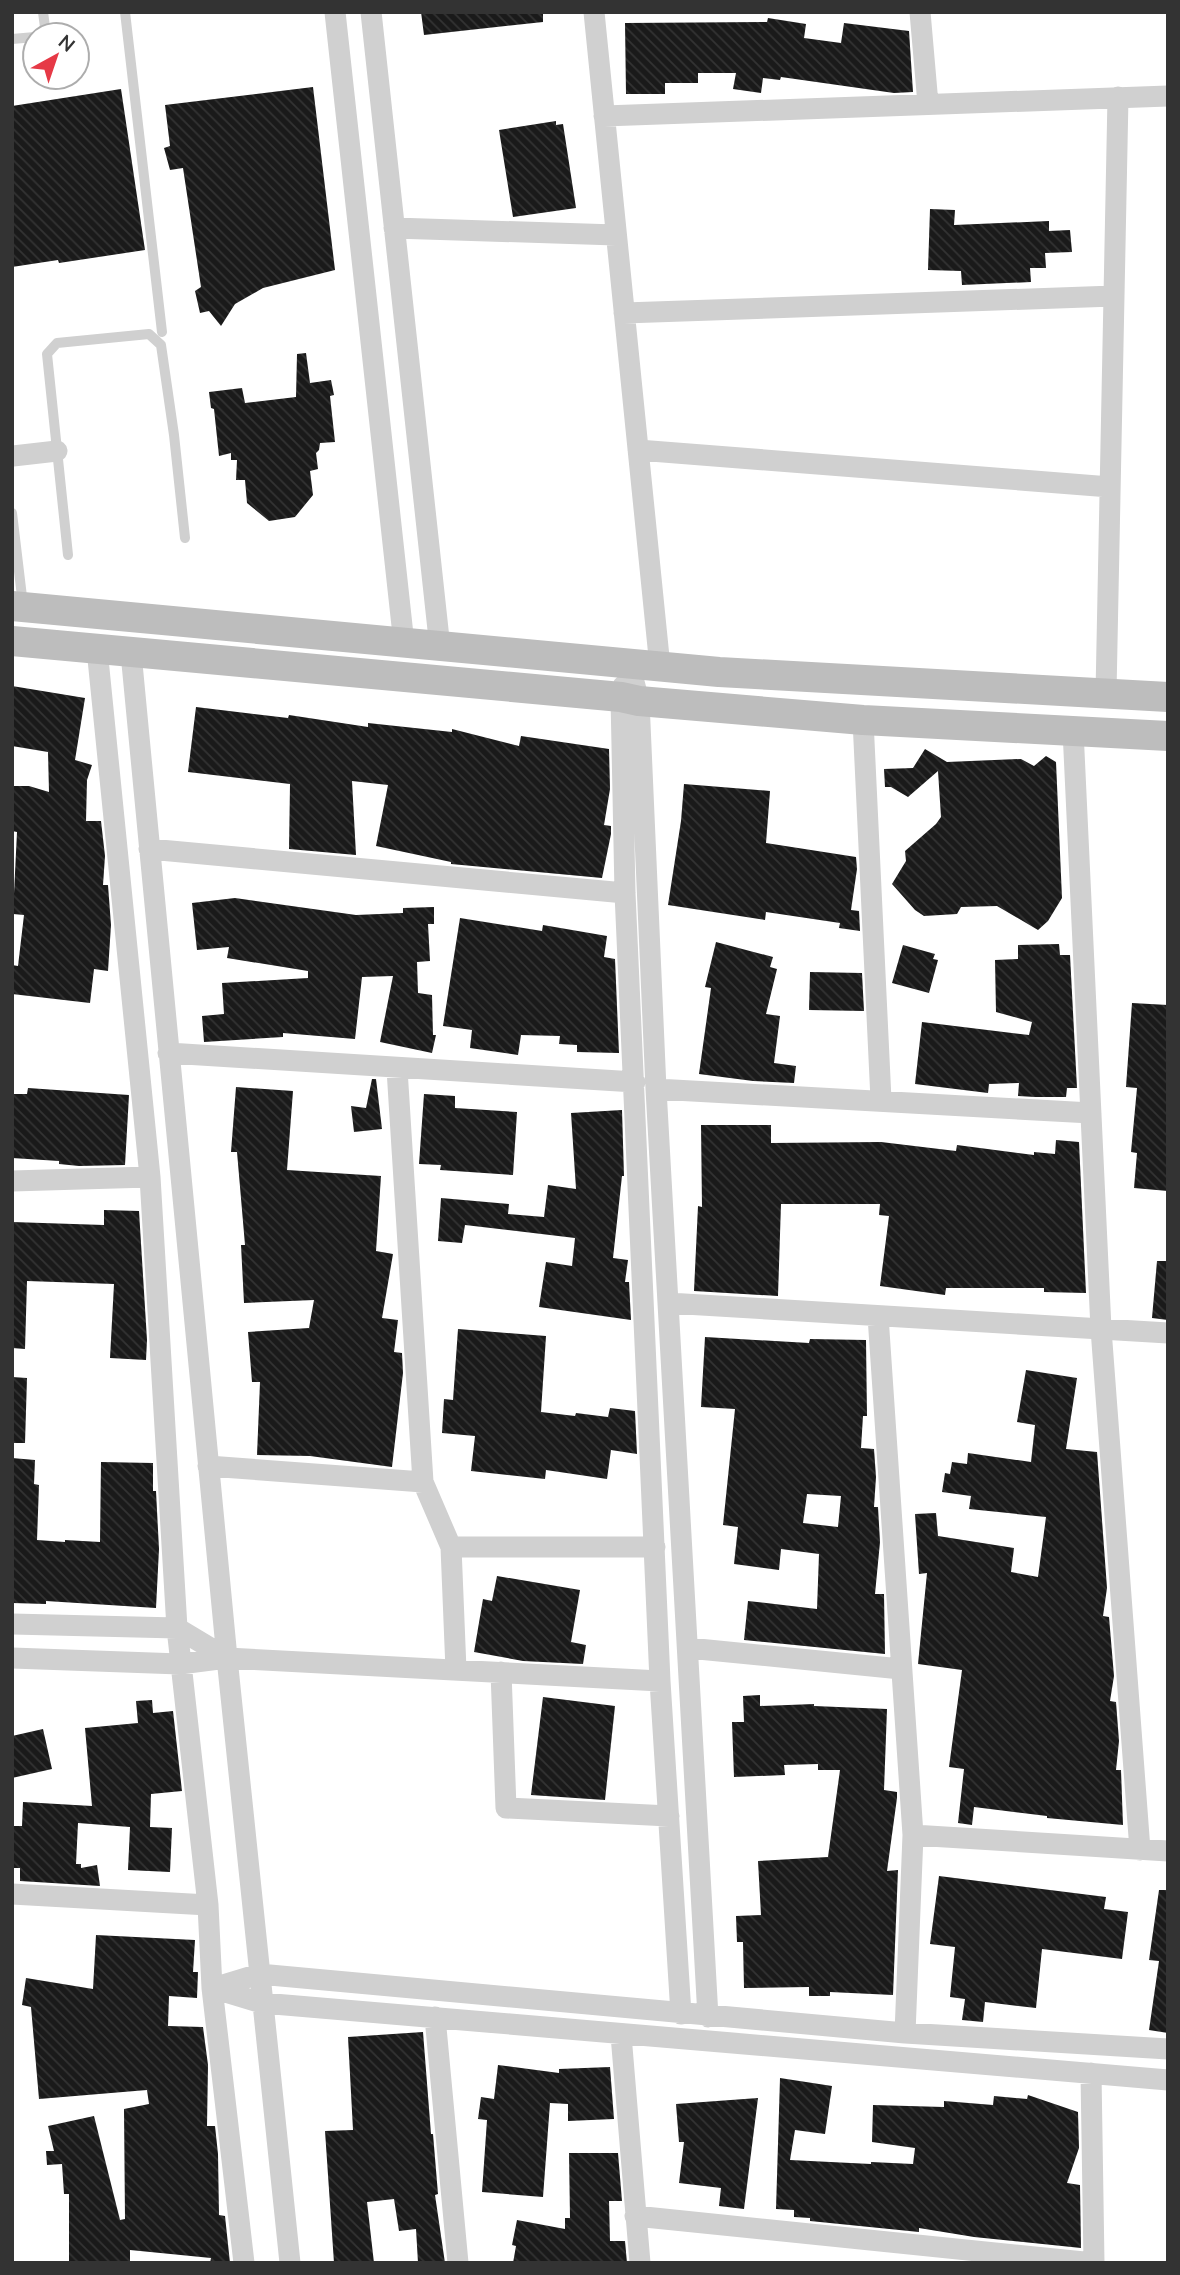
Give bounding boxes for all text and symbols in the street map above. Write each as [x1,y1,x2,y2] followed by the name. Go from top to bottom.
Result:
[21,21,91,91] north arrow
[52,29,80,58] text: N

